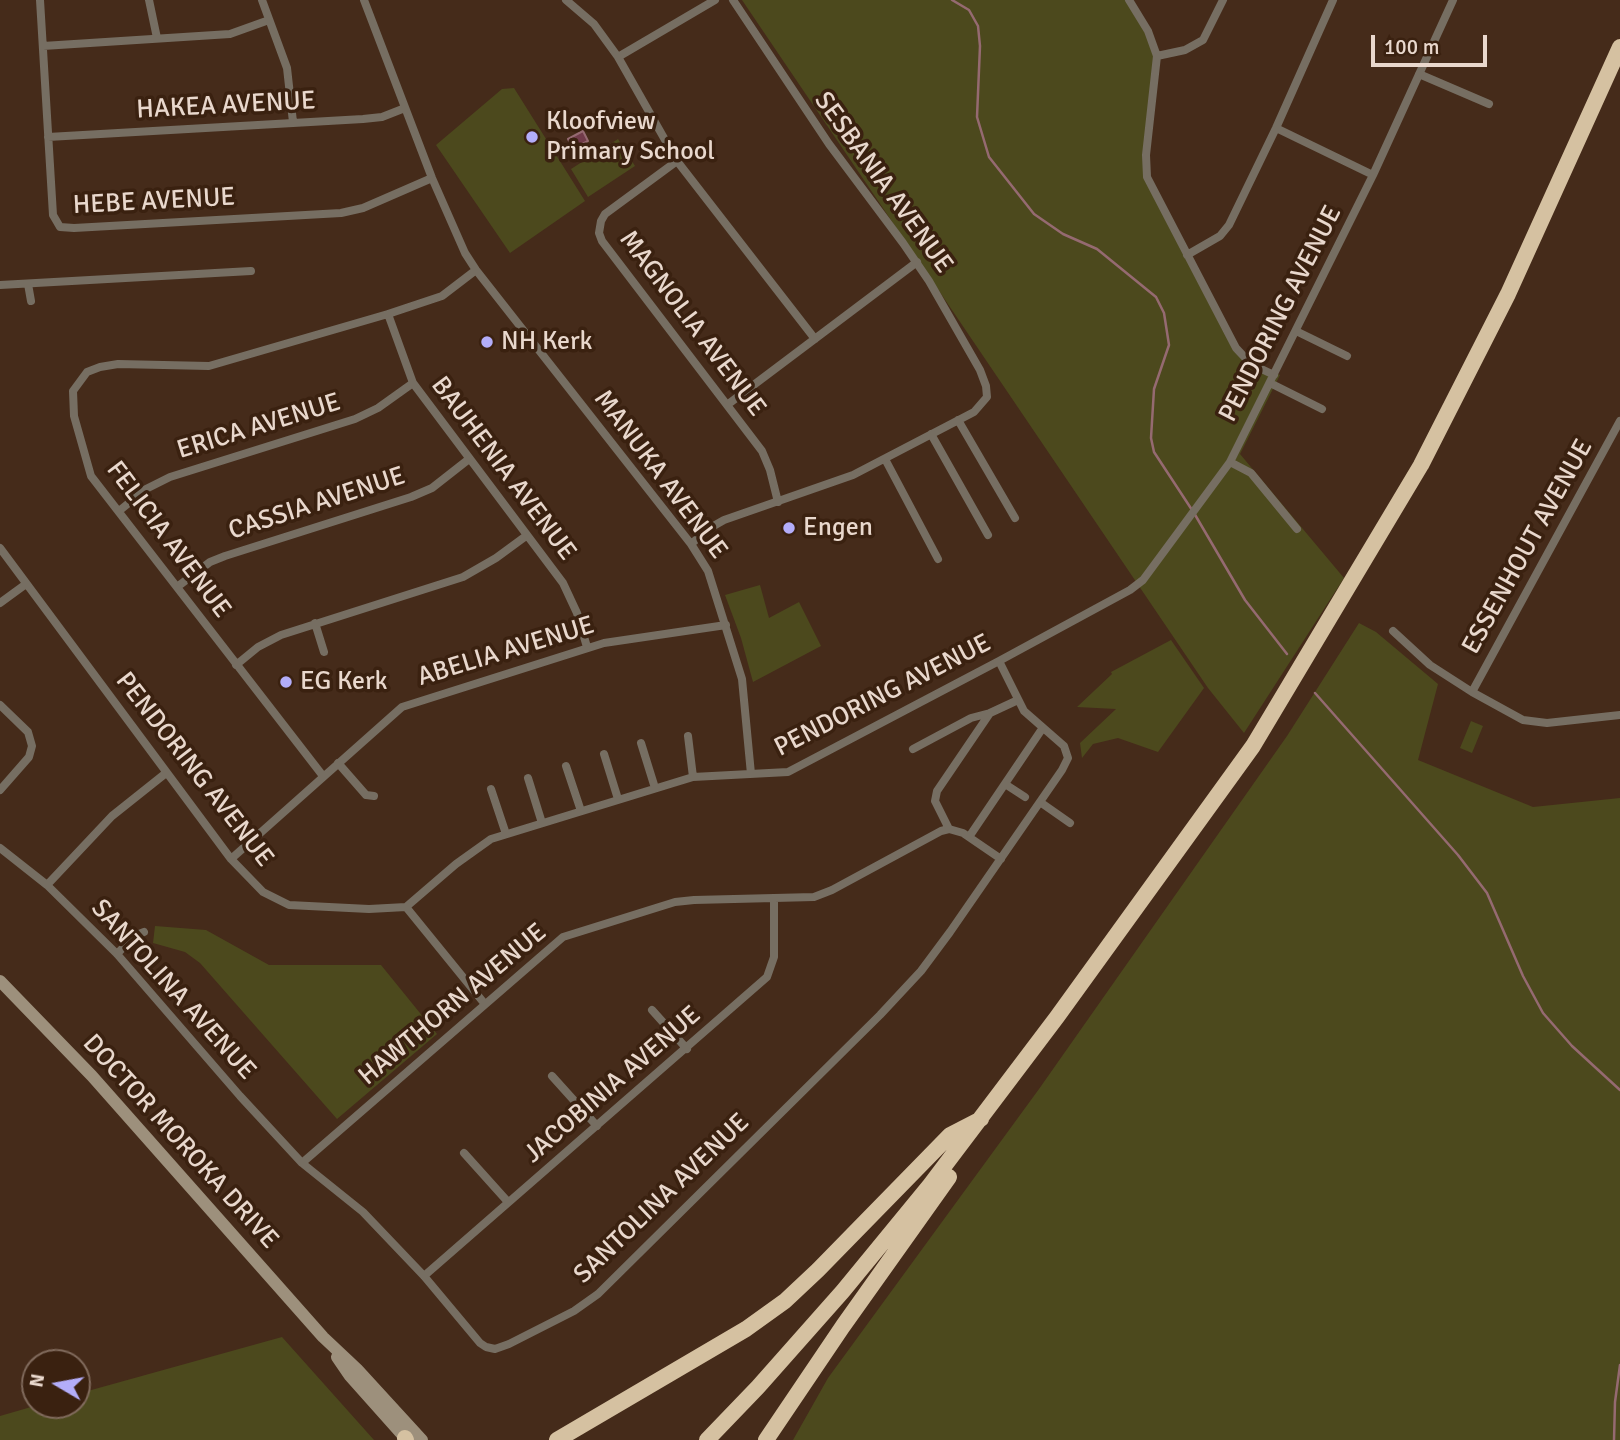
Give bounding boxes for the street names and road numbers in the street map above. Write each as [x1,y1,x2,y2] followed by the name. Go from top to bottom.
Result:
[136,86,316,126] street label: HAKEA AVENUE
[807,86,959,280] street label: SESBANIA AVENUE
[72,182,236,222] street label: HEBE AVENUE
[1213,201,1349,427] street label: PENDORING AVENUE
[612,225,772,423] street label: MAGNOLIA AVENUE
[424,371,582,567] street label: BAUHENIA AVENUE
[586,385,734,565] street label: MANUKA AVENUE
[173,387,345,467] street label: ERICA AVENUE
[1456,434,1600,660] street label: ESSENHOUT AVENUE
[99,455,237,625] street label: FELICIA AVENUE
[225,461,409,547] street label: CASSIA AVENUE
[414,610,598,694] street label: ABELIA AVENUE
[770,628,996,764] street label: PENDORING AVENUE
[108,666,280,874] street label: PENDORING AVENUE
[84,894,262,1086] street label: SANTOLINA AVENUE
[353,917,553,1093] street label: HAWTHORN AVENUE
[518,1000,708,1170] street label: JACOBINIA AVENUE
[76,1028,284,1256] street label: DOCTOR MOROKA DRIVE
[568,1107,756,1291] street label: SANTOLINA AVENUE

